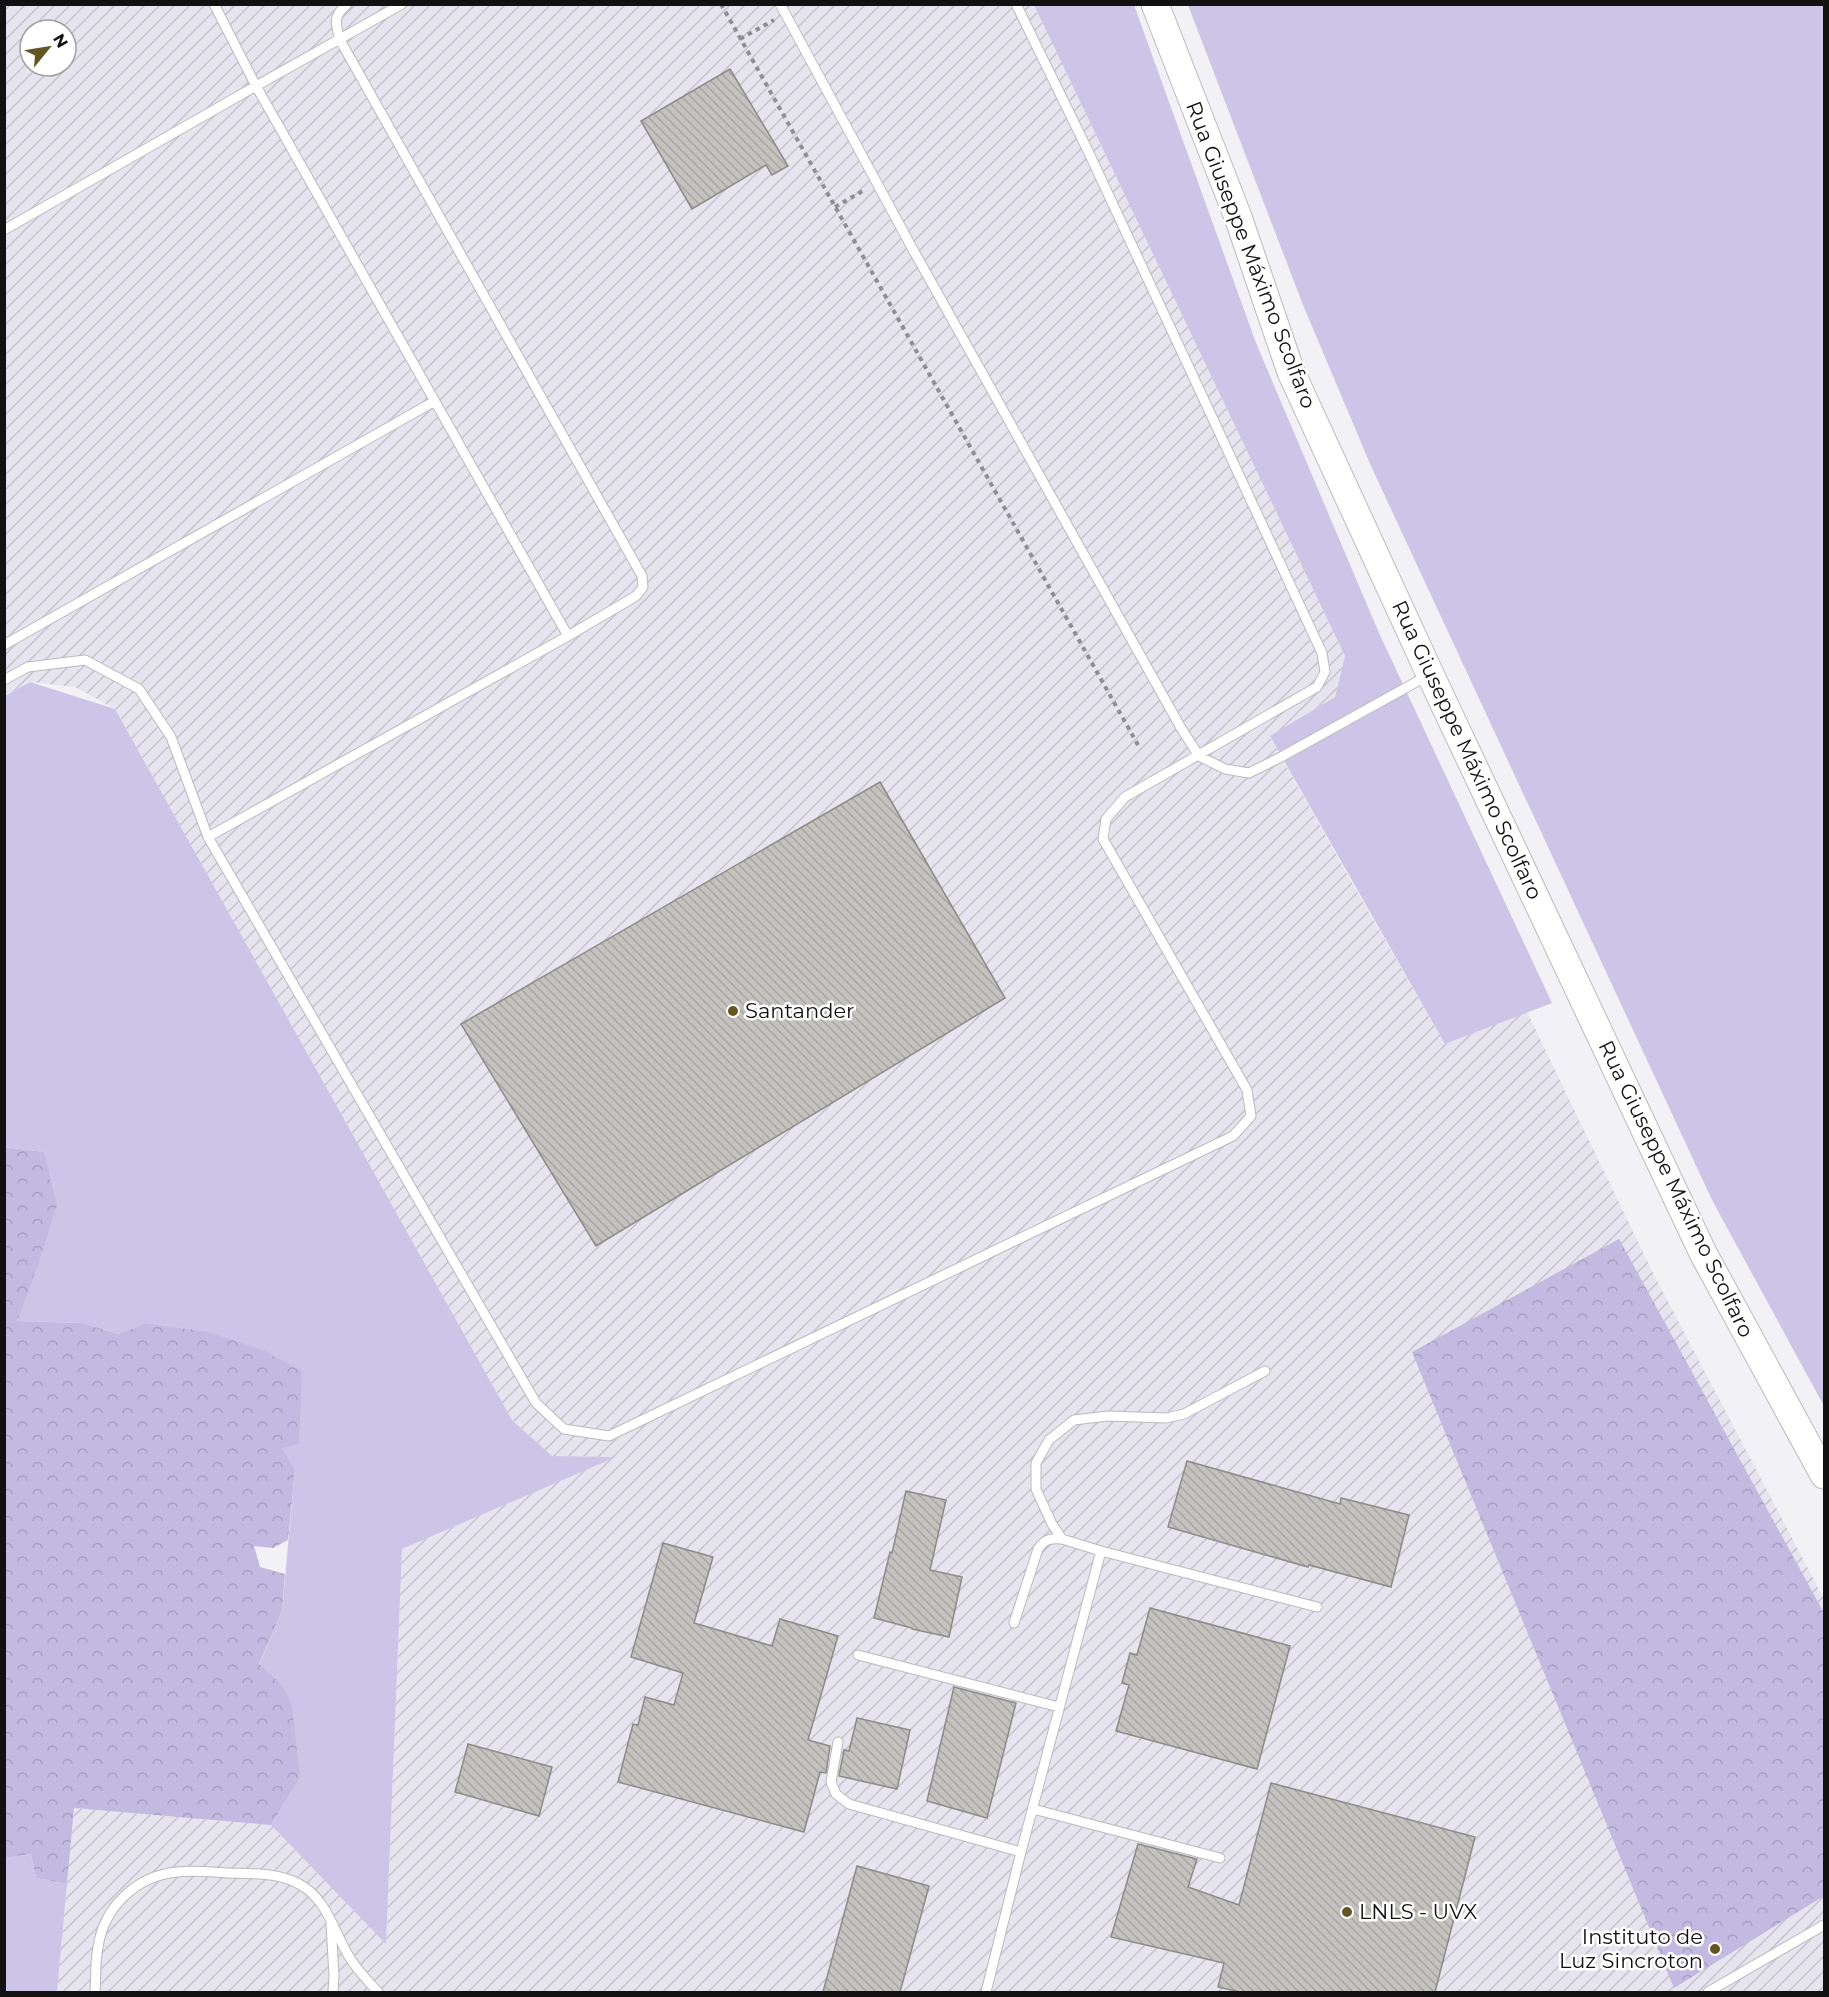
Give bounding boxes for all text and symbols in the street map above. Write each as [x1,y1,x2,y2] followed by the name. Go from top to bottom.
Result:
[18,18,78,78] north arrow
[49,30,72,51] text: N
[1181,98,1322,412] street label: Rua Giuseppe Máximo Scolfaro
[1387,596,1548,903] street label: Rua Giuseppe Máximo Scolfaro
[745,998,855,1023] place label: Santander
[726,1004,740,1018] marker: Santander
[1594,1036,1759,1341] street label: Rua Giuseppe Máximo Scolfaro
[1359,1899,1477,1924] place label: LNLS - UVX
[1340,1905,1354,1919] marker: LNLS - UVX
[1559,1924,1703,1973] place label: Instituto de Luz Sincroton
[1708,1942,1722,1956] marker: Instituto de Luz Sincroton

